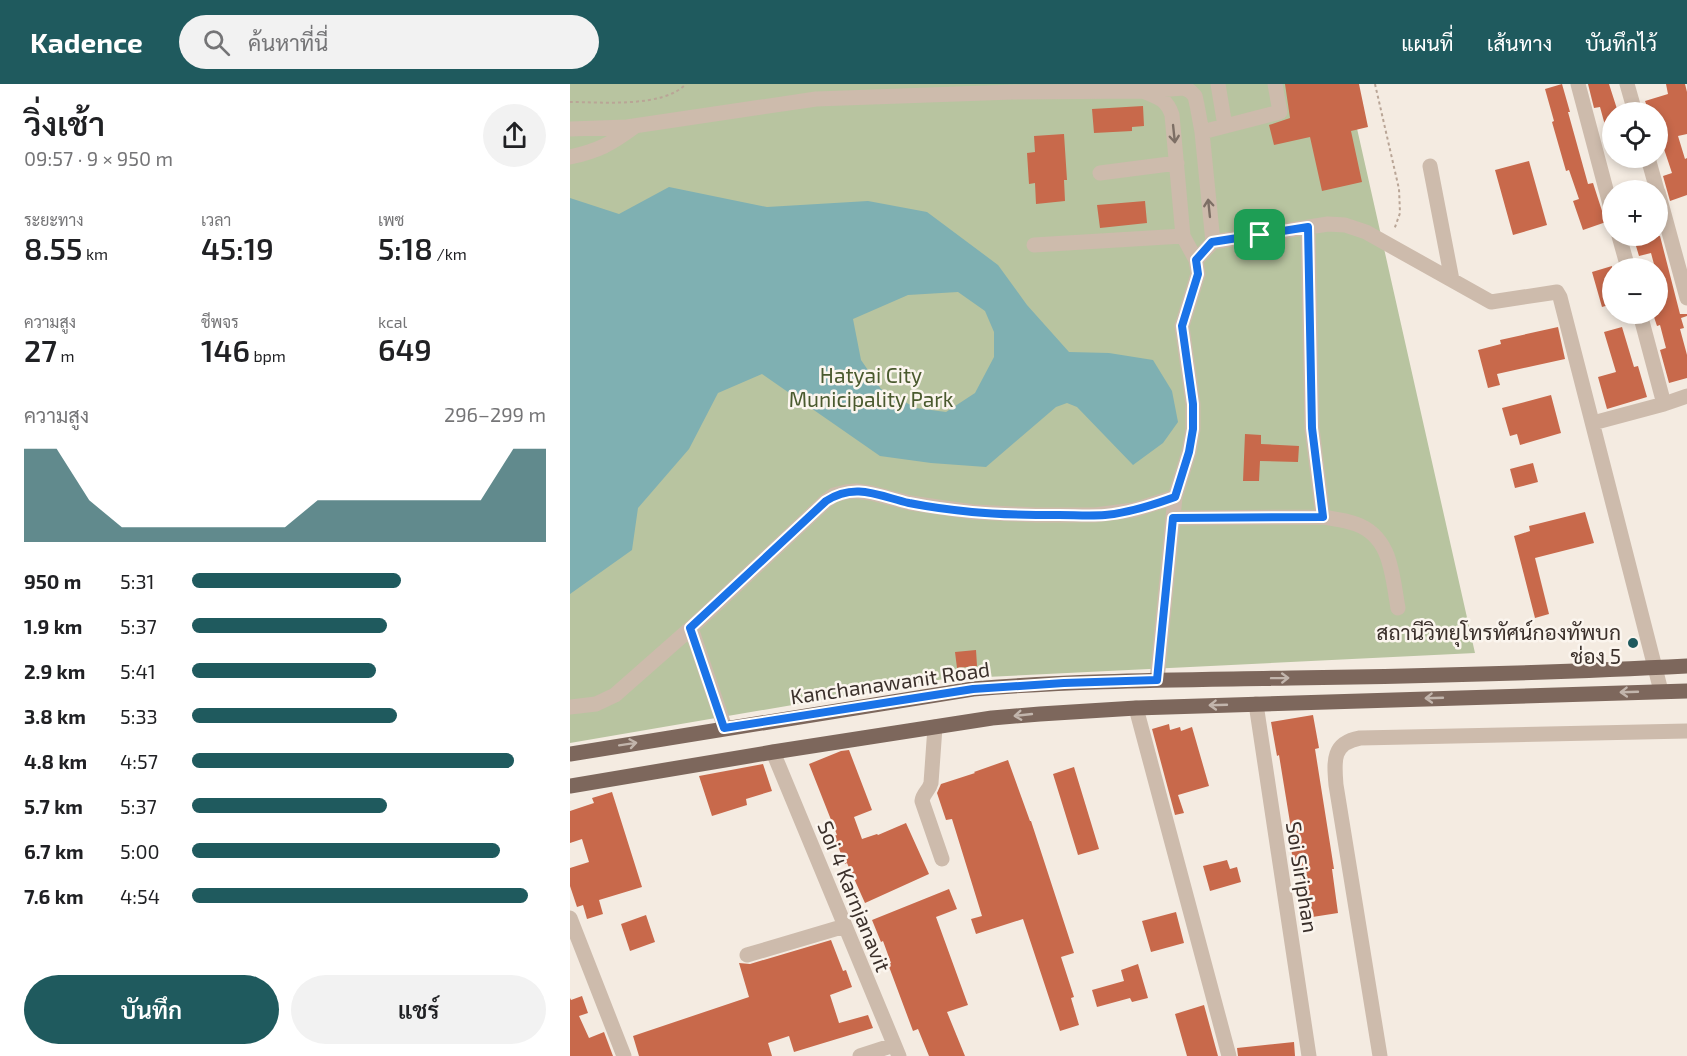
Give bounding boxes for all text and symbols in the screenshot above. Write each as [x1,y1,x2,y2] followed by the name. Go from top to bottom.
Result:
[179,15,599,69] search box
[30,25,143,59] text: Kadence
[200,26,233,59] icon: search
[248,29,328,55] text: ค้นหาที่นี่
[1401,30,1454,55] text: แผนที่
[1487,30,1552,55] text: เส้นทาง
[1585,30,1657,55] text: บันทึกไว้
[1602,102,1668,324] map controls
[1602,102,1668,168] button: locate
[24,103,105,143] text: วิ่งเช้า
[483,104,546,167] button: share
[1169,123,1180,143] one-way arrow
[24,146,173,170] text: 09:57 · 9 × 950 m
[1602,180,1668,246] button: +
[1203,198,1214,218] one-way arrow
[1234,209,1285,260] pin
[24,210,84,229] text: ระยะทาง
[201,210,231,229] text: เวลา
[378,210,404,229] text: เพซ
[1243,218,1276,251] icon: arrive
[24,230,82,266] text: 8.55
[201,230,274,266] text: 45:19
[378,230,433,266] text: 5:18
[82,244,108,263] text: km
[433,244,467,263] text: /km
[1602,258,1668,324] button: −
[24,312,76,331] text: ความสูง
[201,312,239,331] text: ชีพจร
[378,312,407,331] text: kcal
[378,331,432,367] text: 649
[24,332,57,368] text: 27
[201,332,250,368] text: 146
[57,346,74,365] text: m
[250,346,286,365] text: bpm
[789,362,954,411] park label: Hatyai City Municipality Park
[444,402,546,426] text: 296–299 m
[24,403,89,427] text: ความสูง
[24,569,81,593] text: 950 m
[120,569,155,593] text: 5:31
[24,614,82,638] text: 1.9 km
[120,614,157,638] text: 5:37
[1376,619,1621,668] place label: สถานีวิทยุโทรทัศน์กองทัพบก ช่อง 5
[1626,636,1640,650] marker: สถานีวิทยุโทรทัศน์กองทัพบก ช่อง 5
[789,656,991,708] street label: Kanchanawanit Road
[24,659,85,683] text: 2.9 km
[120,659,156,683] text: 5:41
[1270,672,1290,684] one-way arrow
[1619,687,1639,698] one-way arrow
[1424,693,1444,704] one-way arrow
[1208,699,1228,711] one-way arrow
[24,704,86,728] text: 3.8 km
[120,704,158,728] text: 5:33
[1014,710,1033,721] one-way arrow
[617,738,637,749] one-way arrow
[24,749,87,773] text: 4.8 km
[120,749,158,773] text: 4:57
[24,794,83,818] text: 5.7 km
[120,794,157,818] text: 5:37
[812,817,897,976] street label: Soi 4 Karnjanavit
[1282,820,1324,934] street label: Soi Siriphan
[24,839,84,863] text: 6.7 km
[120,839,160,863] text: 5:00
[24,884,84,908] text: 7.6 km
[120,884,160,908] text: 4:54
[24,975,279,1044] button: บันทึก
[291,975,546,1044] button: แชร์

